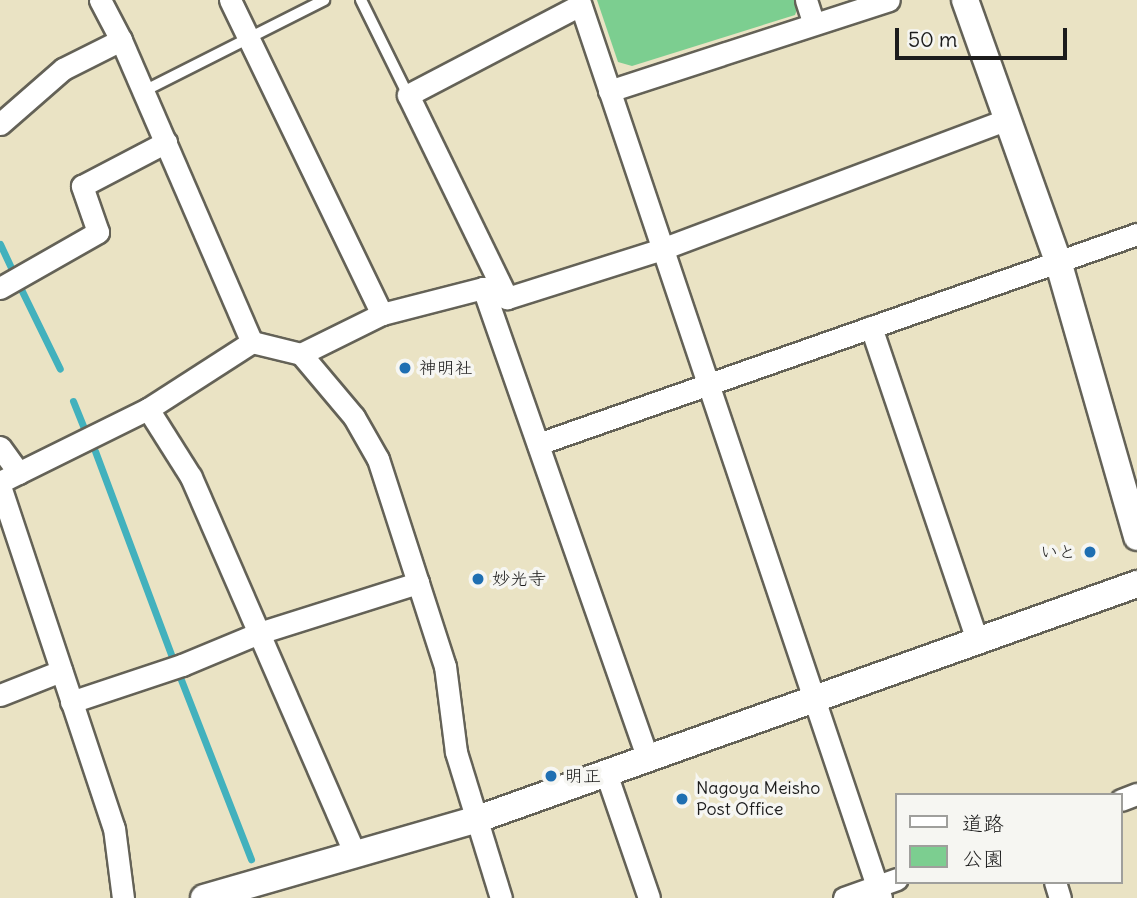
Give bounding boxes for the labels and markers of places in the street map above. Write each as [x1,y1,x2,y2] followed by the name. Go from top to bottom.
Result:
[419,357,473,379] place label: 神明社
[397,360,413,376] marker: 神明社
[1040,541,1076,563] place label: いと
[1082,544,1098,560] marker: いと
[492,568,546,590] place label: 妙光寺
[470,571,486,587] marker: 妙光寺
[565,765,601,787] place label: 明正
[543,768,559,784] marker: 明正
[696,778,820,820] place label: Nagoya Meisho Post Office
[674,791,690,807] marker: Nagoya Meisho Post Office

